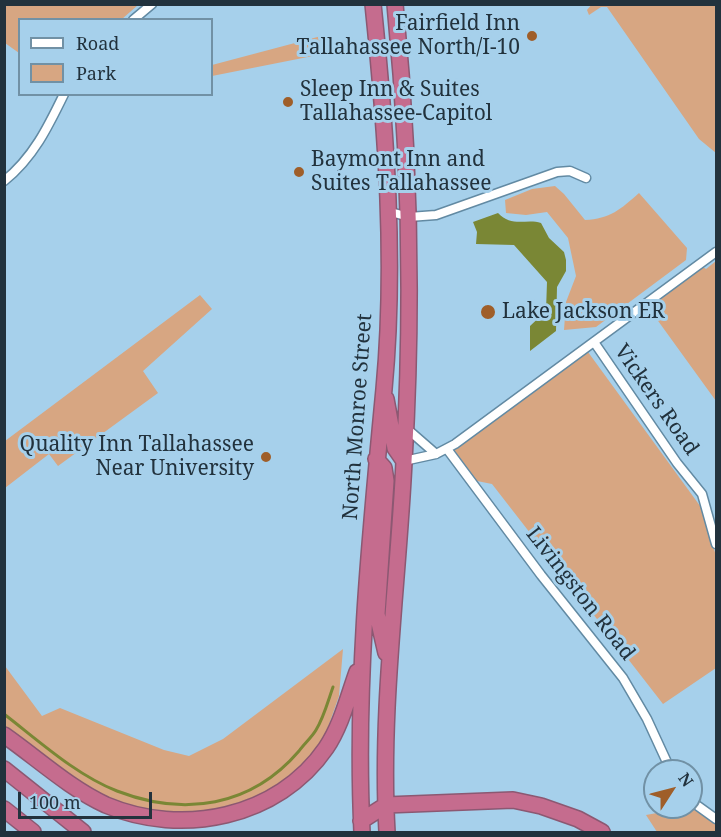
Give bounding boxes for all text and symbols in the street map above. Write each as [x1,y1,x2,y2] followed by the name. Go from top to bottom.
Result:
[297,11,520,61] place label: Fairfield Inn Tallahassee North/I-10
[18,18,213,96] legend
[525,29,539,43] marker: Fairfield Inn Tallahassee North/I-10
[76,31,119,55] text: Road
[76,61,116,85] text: Park
[300,77,492,127] place label: Sleep Inn & Suites Tallahassee-Capitol
[281,95,295,109] marker: Sleep Inn & Suites Tallahassee-Capitol
[311,147,492,197] place label: Baymont Inn and Suites Tallahassee
[292,165,306,179] marker: Baymont Inn and Suites Tallahassee
[502,299,665,325] place label: Lake Jackson ER
[479,303,497,321] marker: Lake Jackson ER
[338,313,378,521] street label: North Monroe Street
[608,340,704,460] street label: Vickers Road
[20,432,254,482] place label: Quality Inn Tallahassee Near University
[259,450,273,464] marker: Quality Inn Tallahassee Near University
[520,522,640,666] street label: Livingston Road
[643,759,703,819] north arrow
[673,768,699,791] text: N
[21,780,154,818] scale bar
[29,790,81,814] text: 100 m

